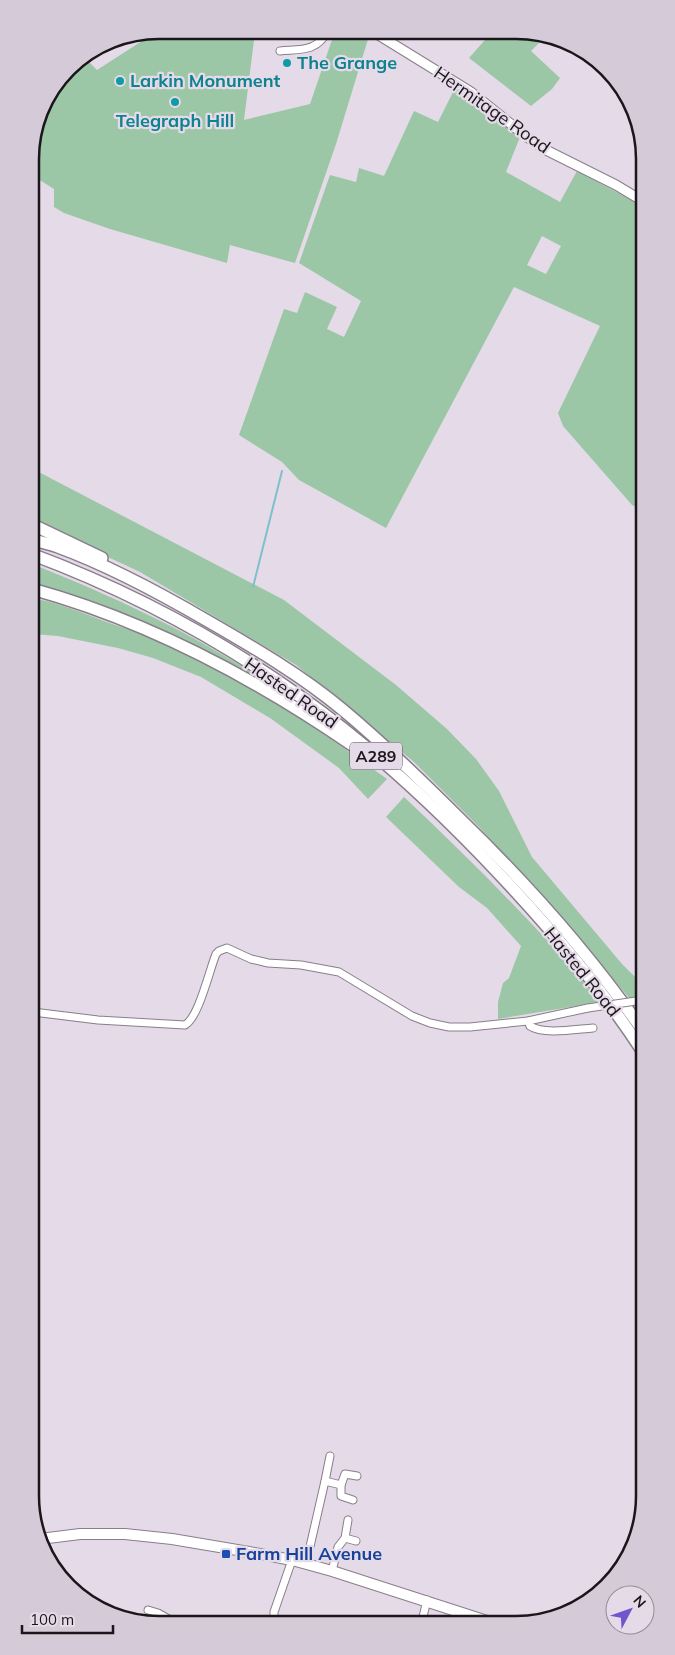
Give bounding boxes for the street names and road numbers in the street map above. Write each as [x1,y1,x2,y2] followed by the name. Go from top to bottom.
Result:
[430,61,555,158] street label: Hermitage Road
[240,652,343,733] street label: Hasted Road
[350,742,402,769] road number: A289
[539,922,626,1021] street label: Hasted Road

